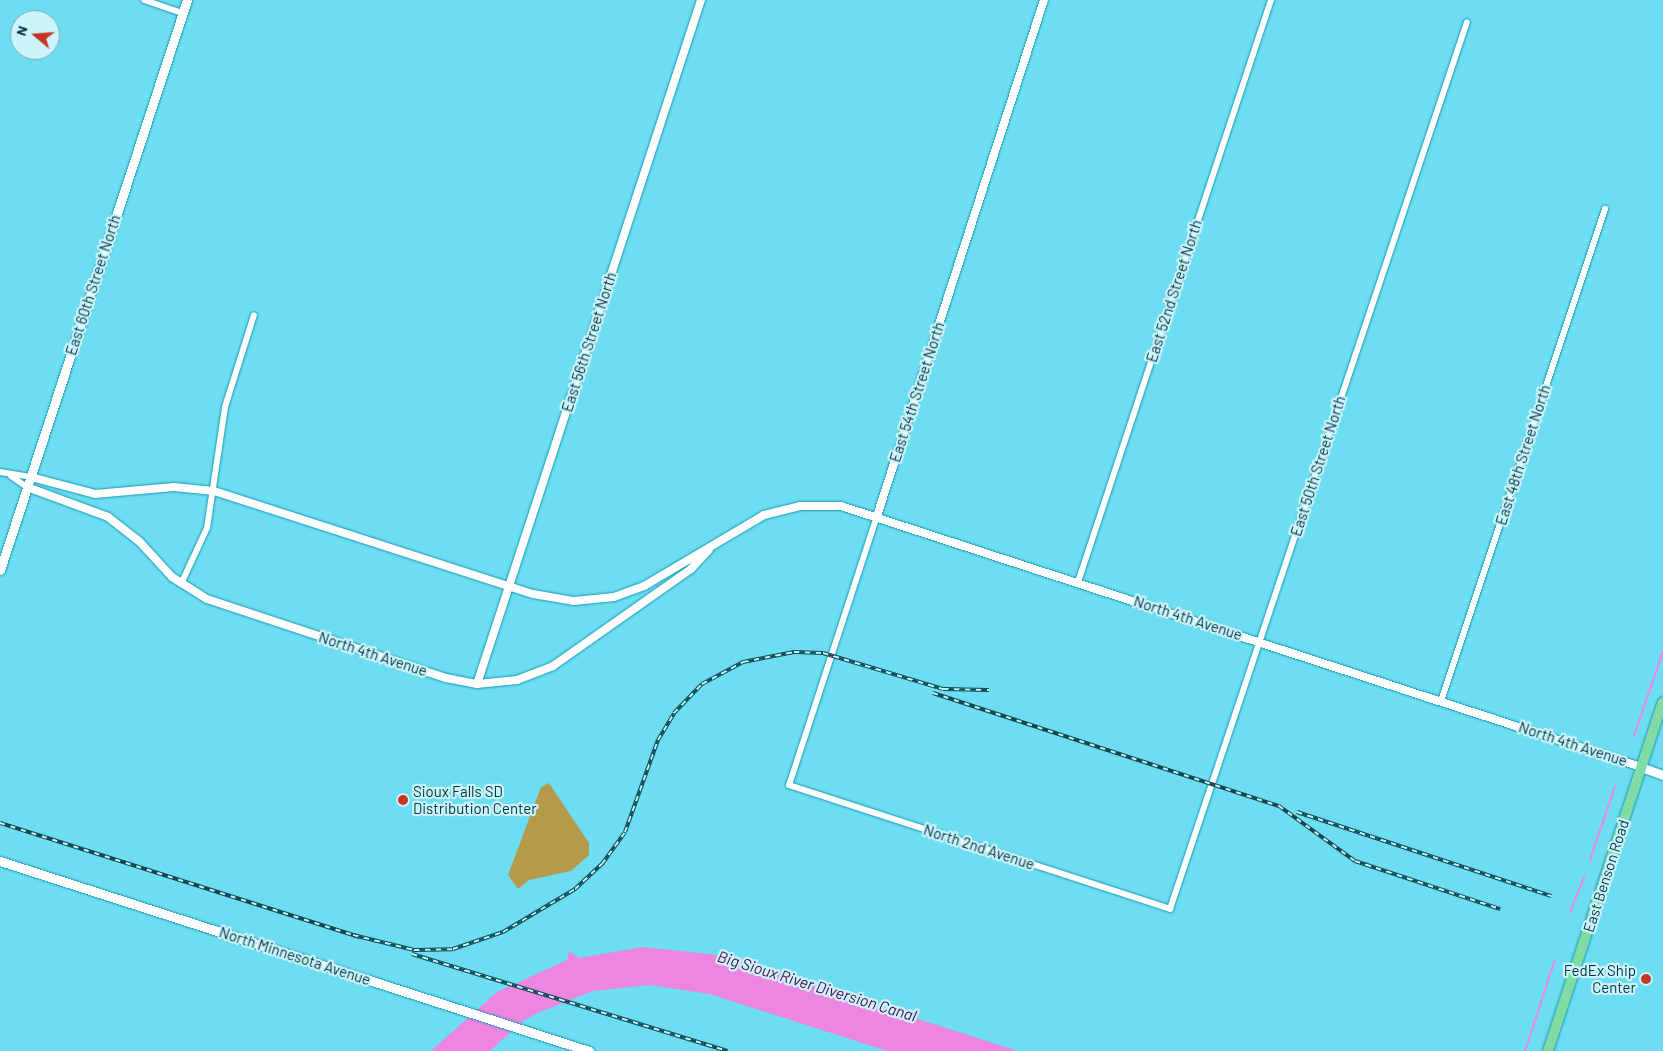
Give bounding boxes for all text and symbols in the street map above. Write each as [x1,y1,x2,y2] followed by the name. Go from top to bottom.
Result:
[10,10,60,60] north arrow
[12,23,31,38] text: N
[62,212,124,358] street label: East 60th Street North
[1142,217,1206,365] street label: East 52nd Street North
[558,270,620,414] street label: East 56th Street North
[886,320,948,464] street label: East 54th Street North
[1492,383,1554,527] street label: East 48th Street North
[1287,394,1349,538] street label: East 50th Street North
[1131,592,1245,644] street label: North 4th Avenue
[316,628,430,680] street label: North 4th Avenue
[1516,718,1630,770] street label: North 4th Avenue
[413,782,537,817] place label: Sioux Falls SD Distribution Center
[397,794,409,806] marker: Sioux Falls SD Distribution Center
[1579,817,1633,935] street label: East Benson Road
[921,821,1037,873] street label: North 2nd Avenue
[217,923,373,989] street label: North Minnesota Avenue
[715,947,919,1025] water label: Big Sioux River Diversion Canal
[1564,961,1636,996] place label: FedEx Ship Center
[1640,973,1652,985] marker: FedEx Ship Center

